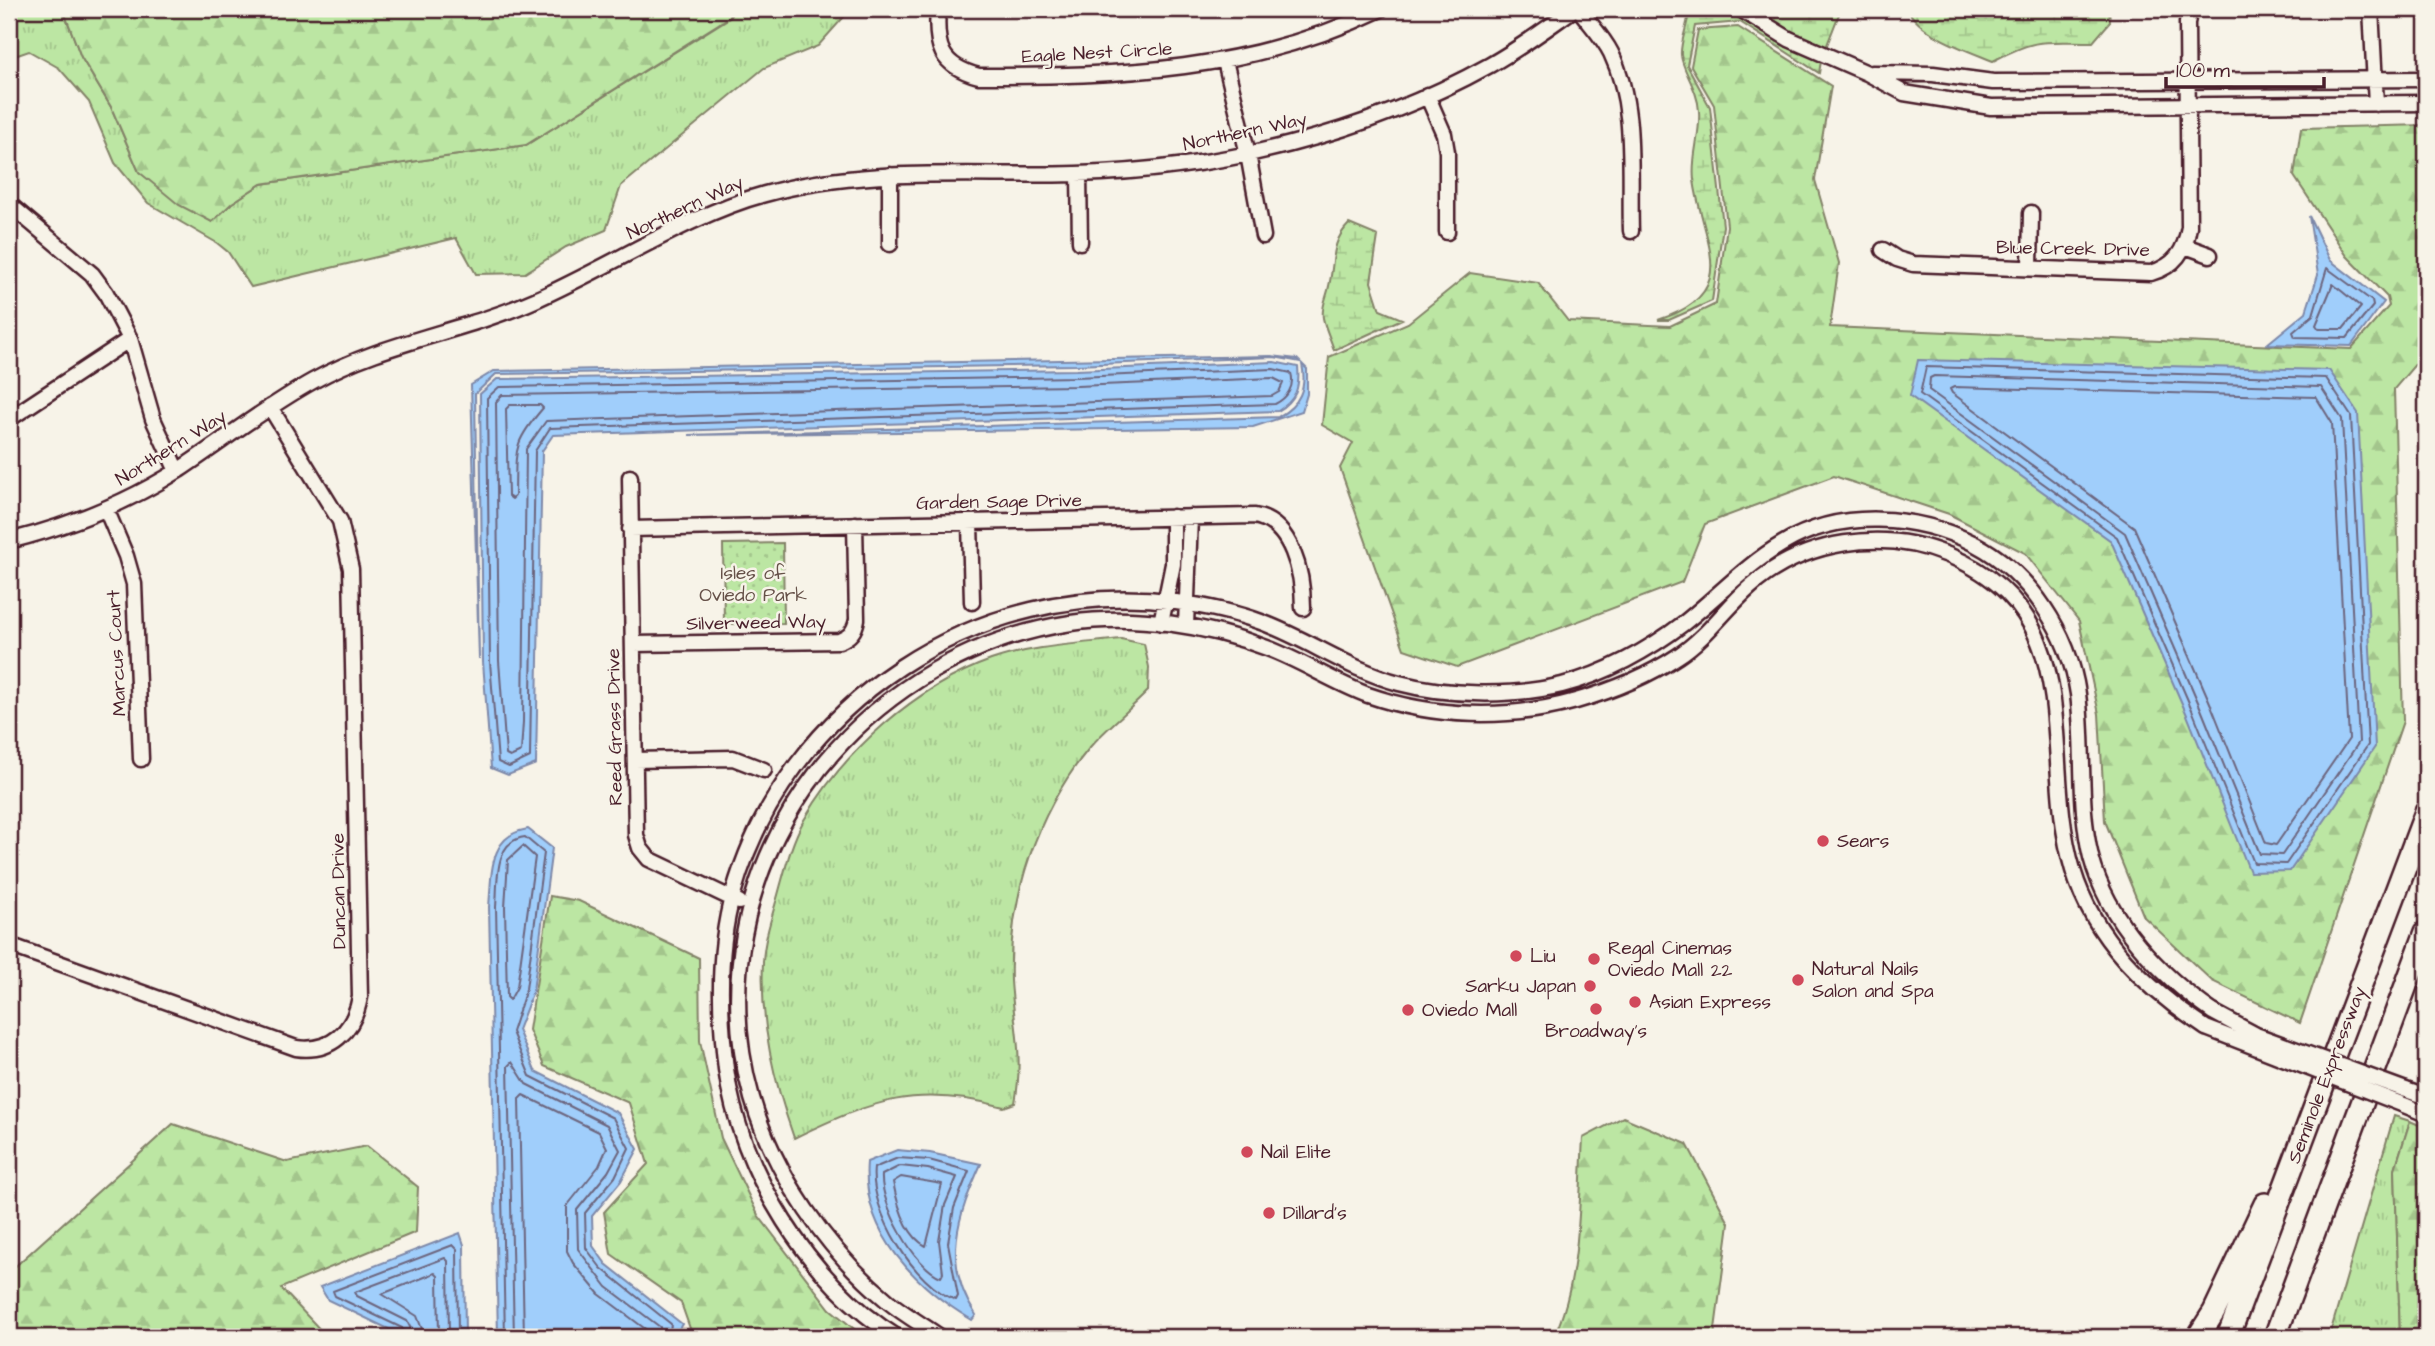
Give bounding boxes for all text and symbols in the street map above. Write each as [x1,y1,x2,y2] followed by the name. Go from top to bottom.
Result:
[1021,36,1173,71] street label: Eagle Nest Circle
[2166,46,2323,90] scale bar
[2176,56,2231,85] text: 100 m
[1181,106,1310,159] street label: Northern Way
[622,169,749,248] street label: Northern Way
[1996,234,2150,264] street label: Blue Creek Drive
[110,403,233,494] street label: Northern Way
[916,487,1082,518] street label: Garden Sage Drive
[699,560,807,609] park label: Isles of Oviedo Park
[100,589,134,717] street label: Marcus Court
[686,608,827,639] street label: Silverweed Way
[600,648,630,806] street label: Reed Grass Drive
[1837,828,1889,855] place label: Sears
[324,833,354,949] street label: Duncan Drive
[1815,833,1831,849] marker: Sears
[1608,935,1733,984] place label: Regal Cinemas Oviedo Mall 22
[1530,943,1556,970] place label: Liu
[1508,948,1524,964] marker: Liu
[1586,951,1602,967] marker: Regal Cinemas Oviedo Mall 22
[1812,956,1934,1005] place label: Natural Nails Salon and Spa
[1790,972,1806,988] marker: Natural Nails Salon and Spa
[1465,973,1576,1000] place label: Sarku Japan
[1582,978,1598,994] marker: Sarku Japan
[2281,982,2374,1168] street label: Seminole Expressway
[1649,989,1771,1016] place label: Asian Express
[1627,994,1643,1010] marker: Asian Express
[1422,997,1517,1024] place label: Oviedo Mall
[1588,1001,1604,1017] marker: Broadway's
[1400,1002,1416,1018] marker: Oviedo Mall
[1545,1018,1647,1046] place label: Broadway's
[1261,1139,1331,1166] place label: Nail Elite
[1239,1144,1255,1160] marker: Nail Elite
[1283,1200,1347,1227] place label: Dillard's
[1261,1205,1277,1221] marker: Dillard's

